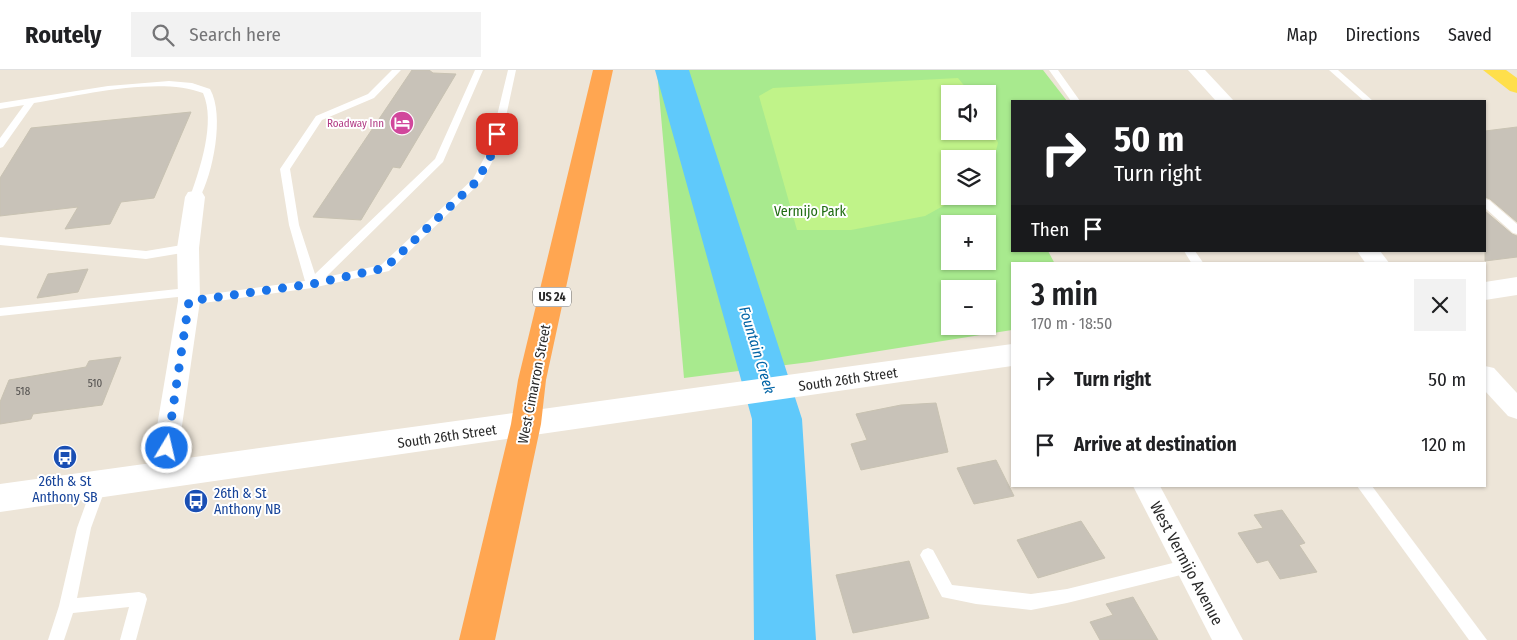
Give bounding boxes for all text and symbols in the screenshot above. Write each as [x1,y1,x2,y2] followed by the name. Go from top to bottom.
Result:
[131,12,481,57] search box
[25,21,101,49] text: Routely
[149,21,177,49] icon: search
[189,23,281,46] text: Search here
[1286,24,1318,46] text: Map
[1346,24,1420,46] text: Directions
[1448,24,1492,46] text: Saved
[941,85,996,335] map controls
[941,85,996,140] button: sound
[389,110,415,136] hotel icon: Roadway Inn
[476,113,518,155] pin
[327,117,384,130] place label: Roadway Inn
[1114,118,1184,160] text: 50 m
[483,120,511,148] icon: arrive
[1031,120,1096,185] icon: right
[941,150,996,205] button: layers
[1114,160,1202,187] text: Turn right
[774,203,846,220] park label: Vermijo Park
[941,215,996,270] button: +
[1079,215,1107,243] icon: arrive
[1031,218,1069,241] text: Then
[1031,277,1098,313] text: 3 min
[1414,279,1466,331] button: close
[941,280,996,335] button: −
[533,288,571,306] road number: US 24
[735,304,779,396] water label: Fountain Creek
[1031,314,1112,333] text: 170 m · 18:50
[515,323,554,445] street label: West Cimarron Street
[798,364,899,395] street label: South 26th Street
[1031,366,1059,394] icon: right
[1074,368,1151,391] text: Turn right
[1428,368,1466,391] text: 50 m
[88,377,103,390] house number: 510
[16,385,31,398] house number: 518
[140,421,192,473] position arrow
[397,421,498,452] street label: South 26th Street
[1031,431,1059,459] icon: arrive
[1074,433,1237,456] text: Arrive at destination
[1421,433,1466,456] text: 120 m
[52,444,78,470] bus stop icon: 26th & St Anthony SB
[32,473,98,506] place label: 26th & St Anthony SB
[214,485,281,518] place label: 26th & St Anthony NB
[183,488,209,514] bus stop icon: 26th & St Anthony NB
[1146,498,1227,628] street label: West Vermijo Avenue

